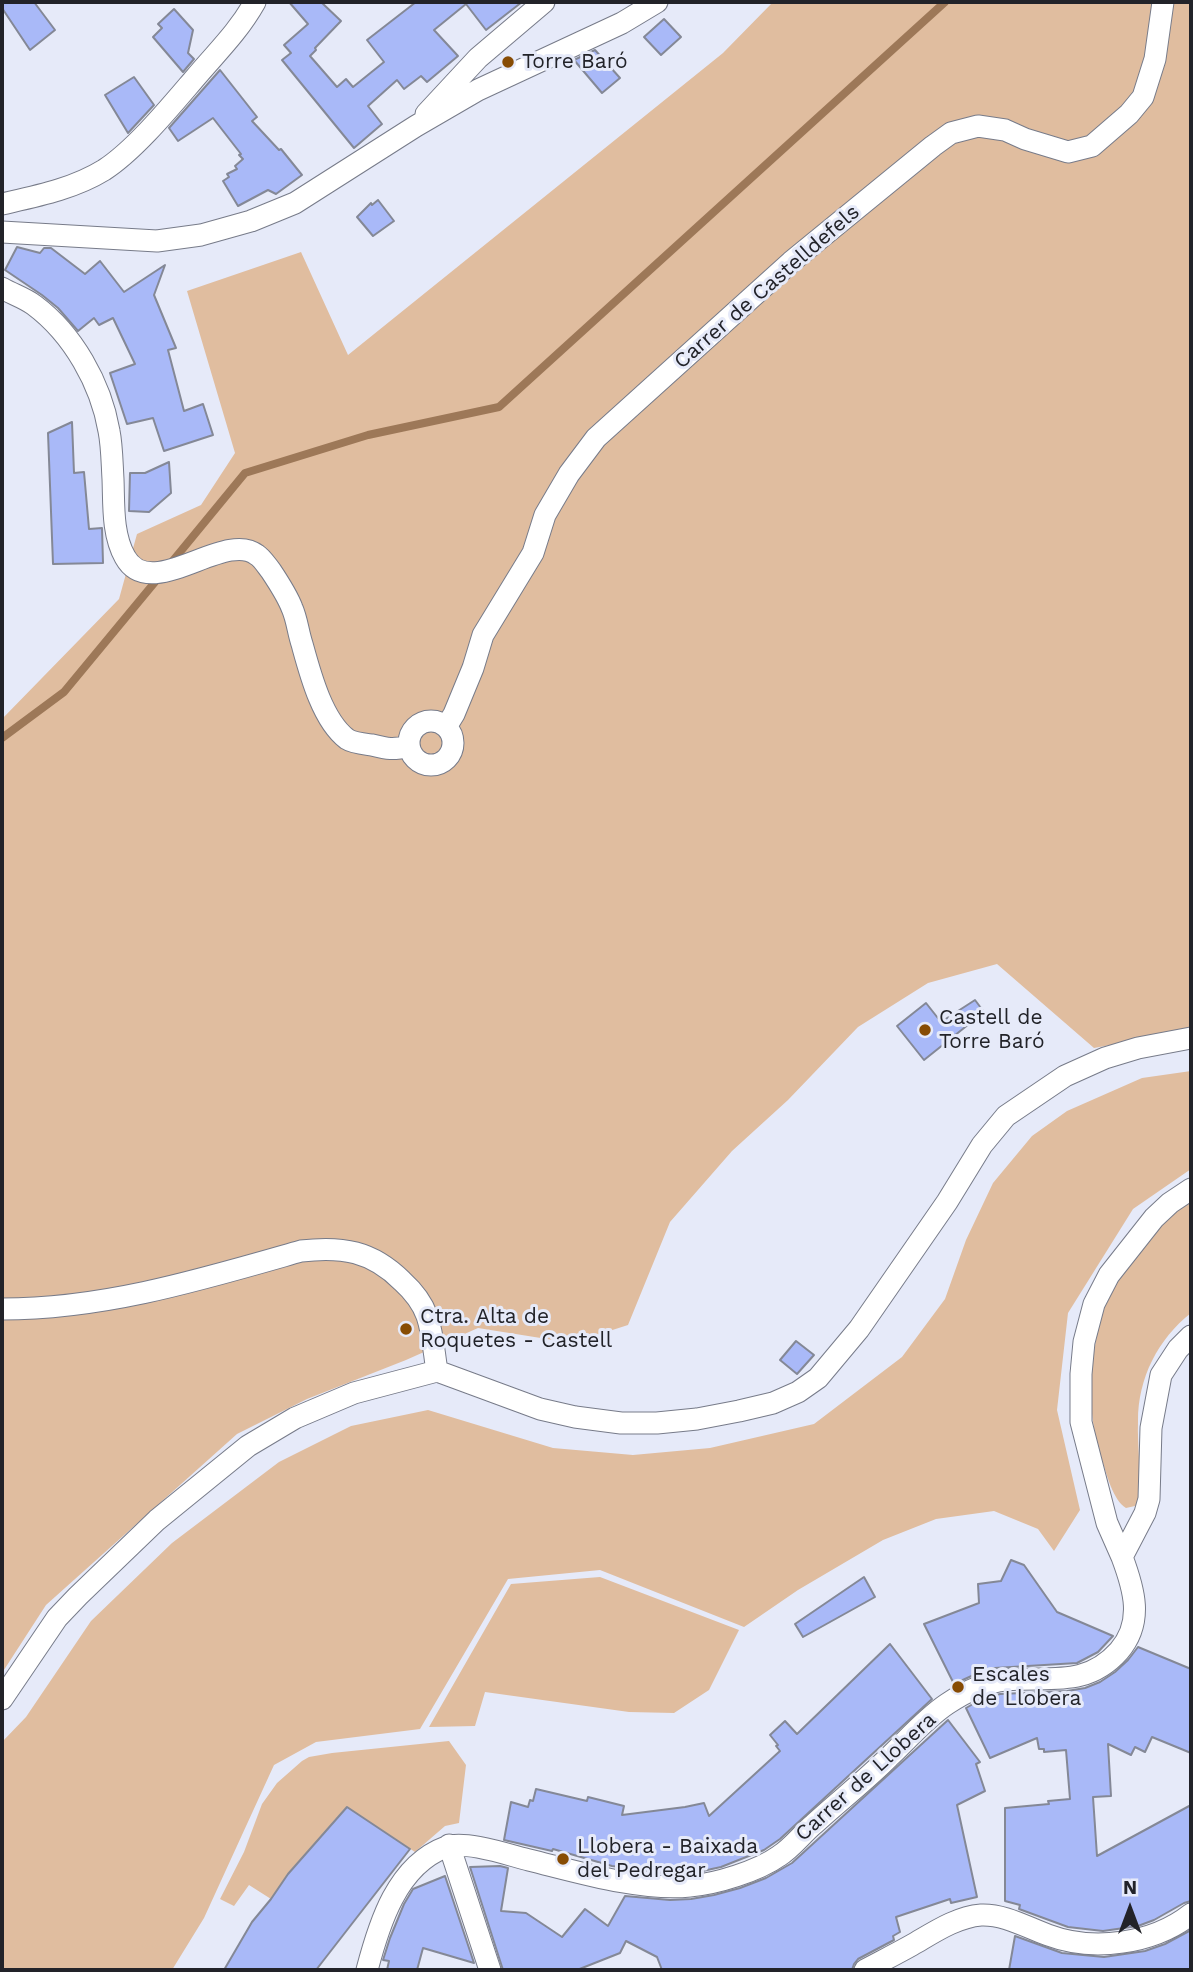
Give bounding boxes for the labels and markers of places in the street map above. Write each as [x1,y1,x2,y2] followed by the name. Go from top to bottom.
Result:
[522,49,627,75] place label: Torre Baró
[500,54,516,70] marker: Torre Baró
[939,1005,1044,1055] place label: Castell de Torre Baró
[917,1022,933,1038] marker: Castell de Torre Baró
[420,1304,612,1354] place label: Ctra. Alta de Roquetes - Castell
[398,1321,414,1337] marker: Ctra. Alta de Roquetes - Castell
[972,1662,1081,1712] place label: Escales de Llobera
[950,1679,966,1695] marker: Escales de Llobera
[577,1834,758,1884] place label: Llobera - Baixada del Pedregar
[555,1851,571,1867] marker: Llobera - Baixada del Pedregar

